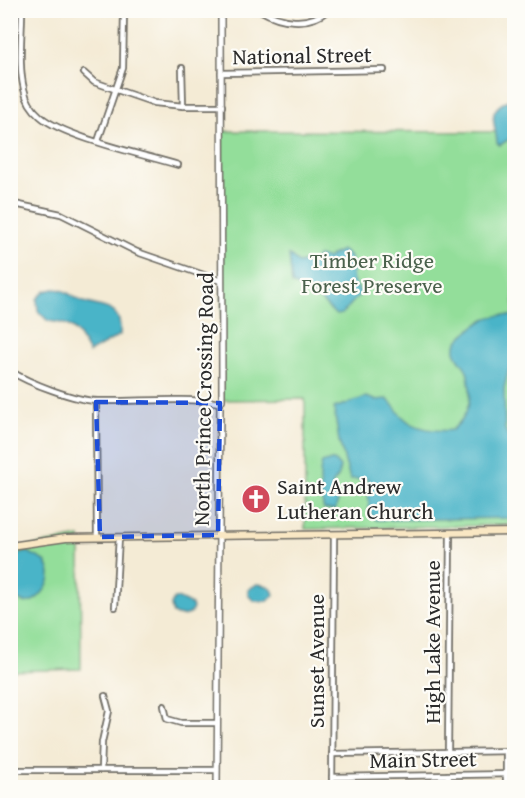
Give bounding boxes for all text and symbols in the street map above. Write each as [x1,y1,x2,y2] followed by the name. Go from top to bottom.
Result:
[232,38,372,72] street label: National Street
[301,244,443,301] park label: Timber Ridge Forest Preserve
[185,272,221,526] street label: North Prince Crossing Road
[277,470,434,527] place label: Saint Andrew Lutheran Church
[240,483,272,515] church icon: Saint Andrew Lutheran Church
[416,560,448,724] street label: High Lake Avenue
[300,594,332,728] street label: Sunset Avenue
[369,742,477,776] street label: Main Street

